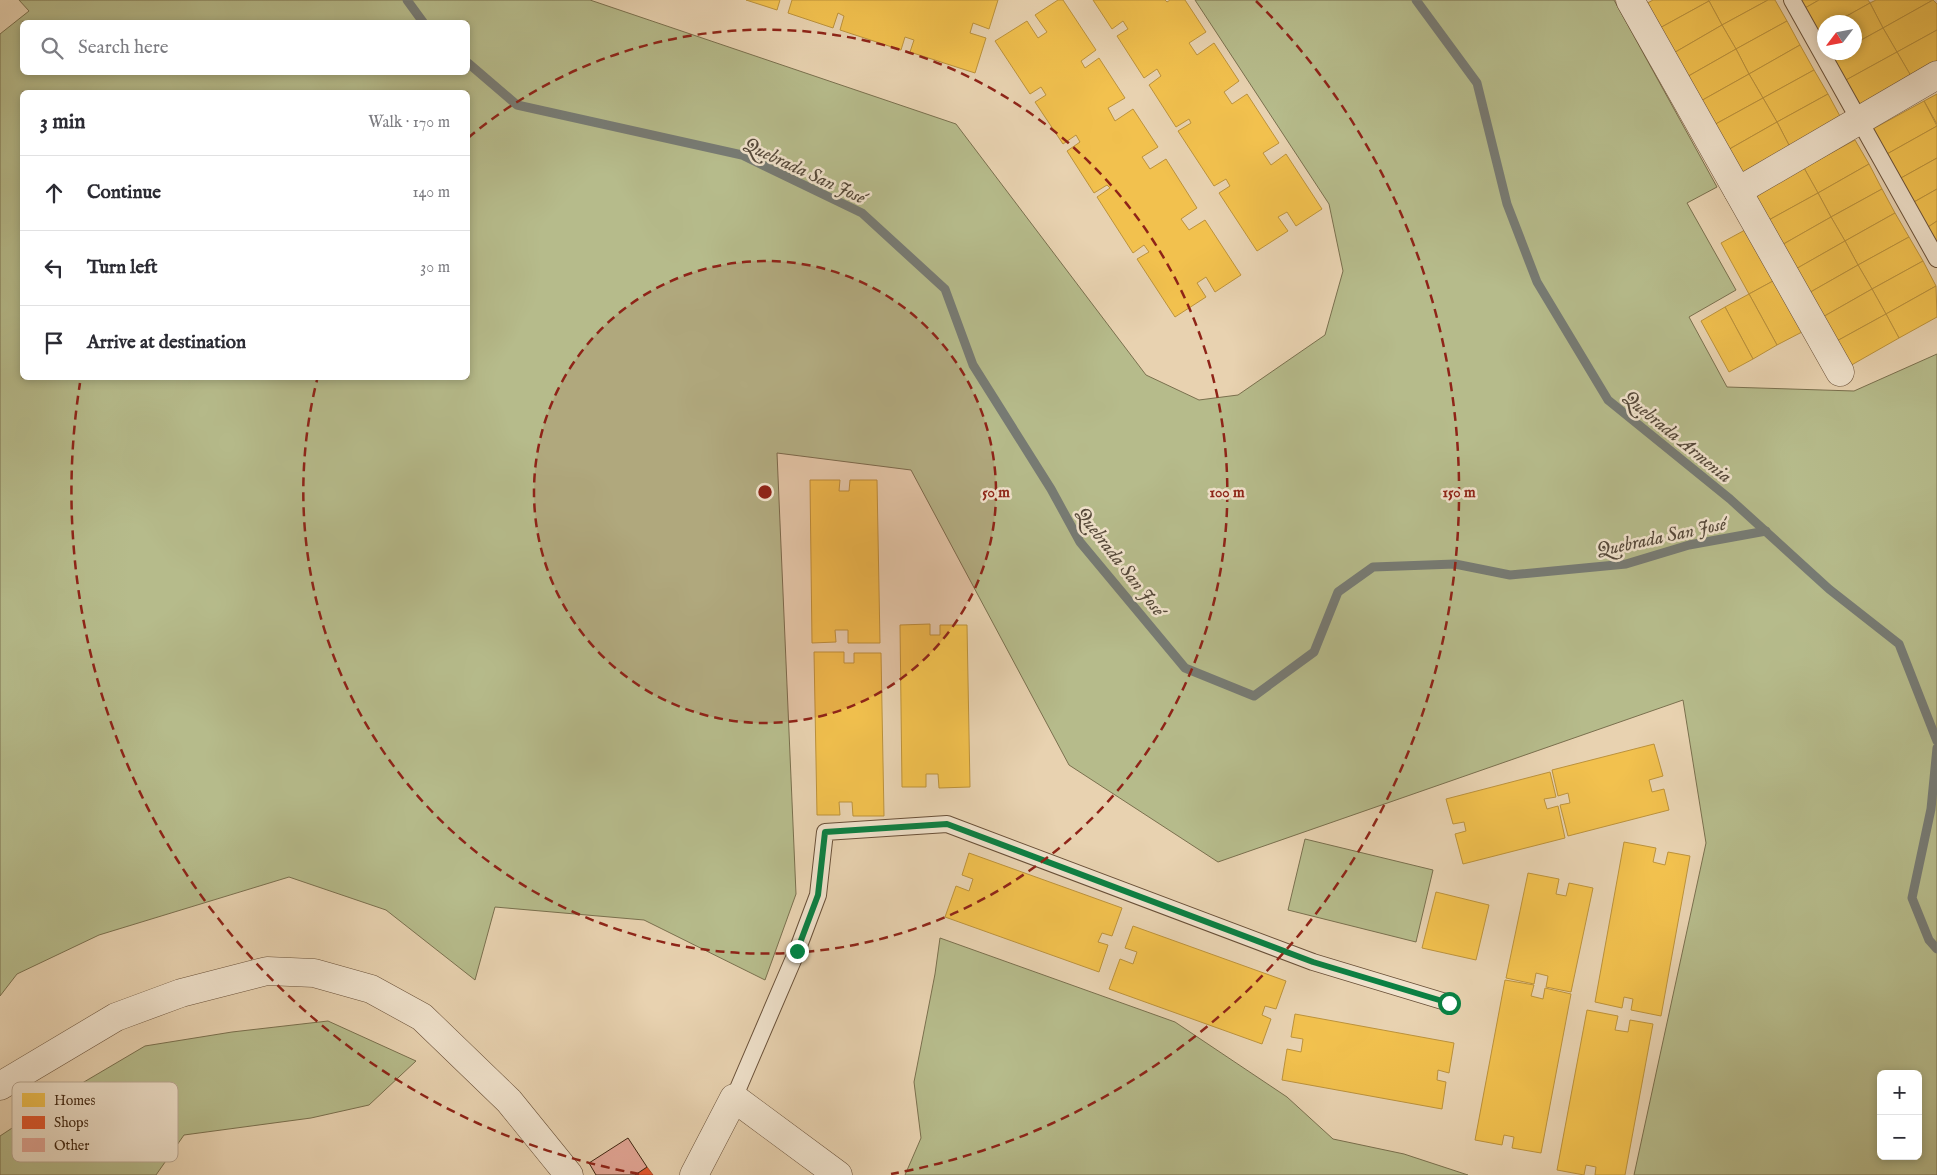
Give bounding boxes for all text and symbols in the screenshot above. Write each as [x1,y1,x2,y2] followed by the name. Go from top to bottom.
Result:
[1817,15,1862,60] north arrow
[20,20,470,75] search box
[38,34,66,62] icon: search
[78,36,169,60] text: Search here
[40,109,85,136] text: 3 min
[368,113,450,133] text: Walk · 170 m
[739,133,872,212] water label: Quebrada San José
[40,179,68,207] icon: ahead
[87,181,161,205] text: Continue
[412,183,450,203] text: 140 m
[40,254,68,282] icon: left
[87,256,158,280] text: Turn left
[420,258,450,278] text: 30 m
[40,329,68,357] icon: arrive
[87,331,246,355] text: Arrive at destination
[1617,386,1736,489] water label: Quebrada Armenia
[756,483,774,501] centre of rings
[982,483,1010,502] text: 50 m
[1209,483,1245,502] text: 100 m
[1442,483,1476,502] text: 150 m
[1069,503,1172,625] water label: Quebrada San José
[1594,512,1732,563] water label: Quebrada San José
[786,940,809,963] route end
[1438,992,1461,1015] route start
[1877,1070,1922,1160] map controls
[1877,1070,1922,1115] button: +
[12,1082,178,1162] legend
[54,1092,96,1110] text: Homes
[54,1114,89,1132] text: Shops
[1877,1115,1922,1160] button: −
[54,1137,89,1155] text: Other

